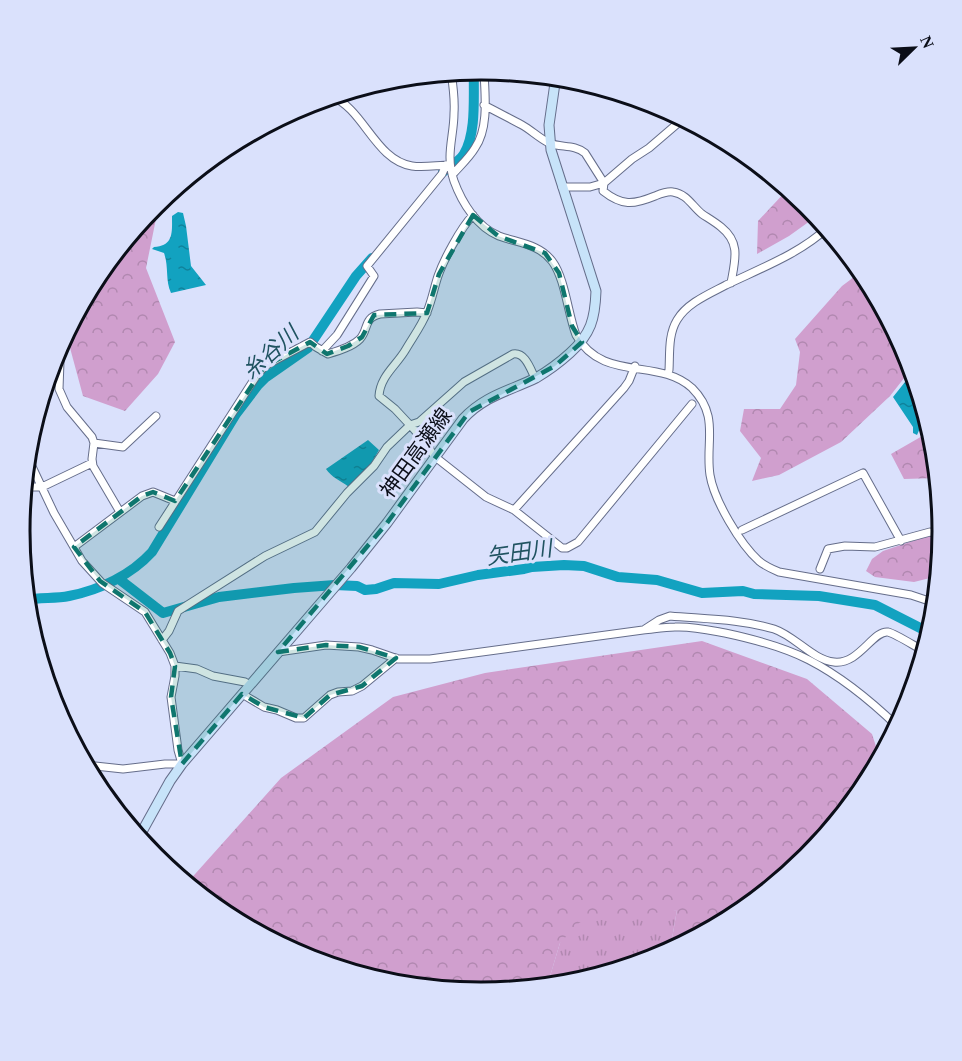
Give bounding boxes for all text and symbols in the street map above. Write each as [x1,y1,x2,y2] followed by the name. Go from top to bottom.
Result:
[884,18,944,78] north arrow
[917,33,938,51] text: N
[237,320,305,384] water label: 糸谷川
[375,403,457,503] street label: 神田高瀬線
[485,535,555,569] water label: 矢田川

